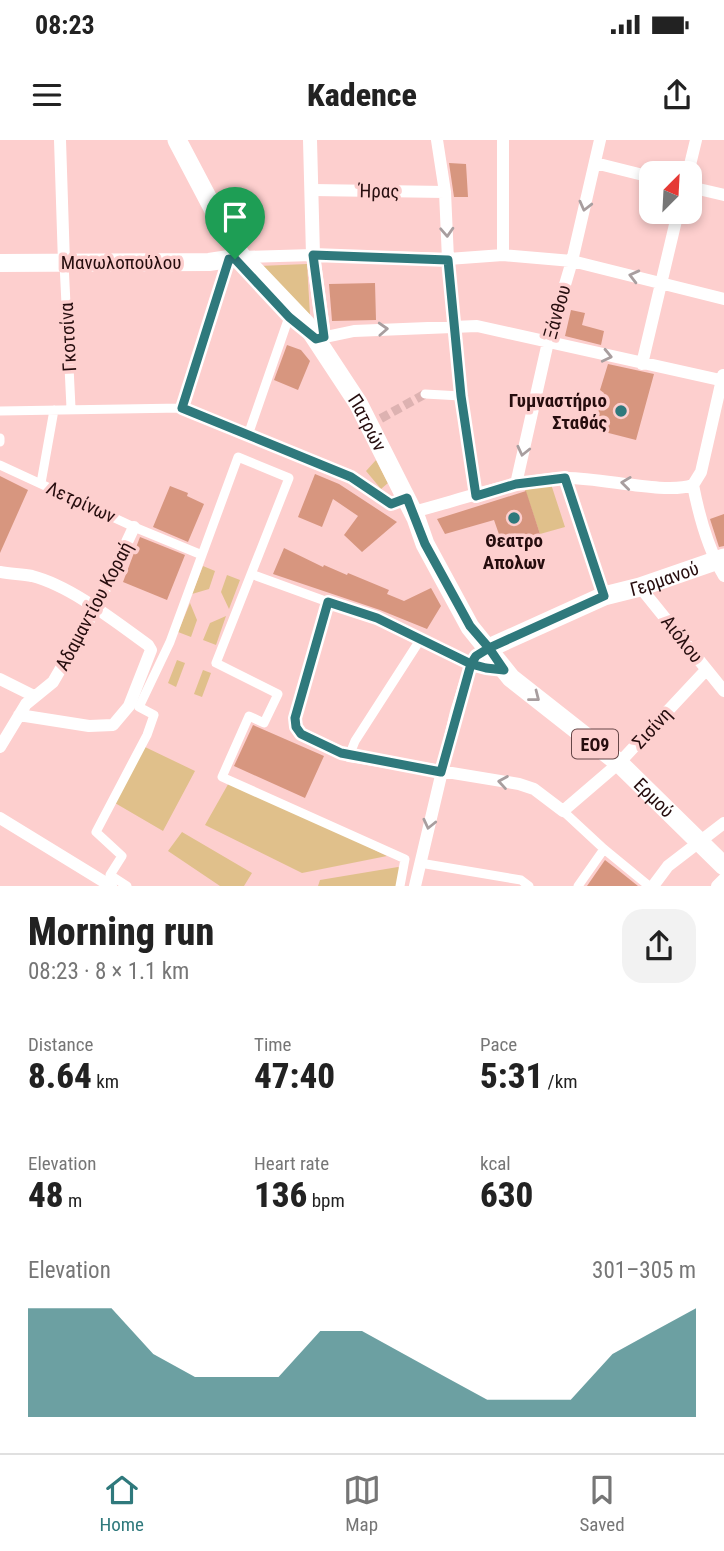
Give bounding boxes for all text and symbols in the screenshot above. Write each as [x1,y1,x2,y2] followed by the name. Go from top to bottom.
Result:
[35,10,95,40] text: 08:23
[28,76,66,114] icon: menu
[307,76,417,114] text: Kadence
[658,76,696,114] icon: share
[639,161,702,224] north arrow
[639,161,702,224] map controls
[358,179,399,203] street label: Ήρας
[205,187,265,259] pin
[216,198,254,236] icon: arrive
[579,200,593,212] one-way arrow
[439,227,454,238] one-way arrow
[61,251,181,274] street label: Μανωλοπούλου
[628,270,640,284] one-way arrow
[538,282,576,342] street label: Ξάνθου
[55,301,81,372] street label: Γκοτσίνα
[378,322,389,337] one-way arrow
[601,347,613,362] one-way arrow
[344,389,392,455] street label: Πατρών
[509,389,607,434] place label: Γυμναστήριο Σταθάς
[613,403,629,419] marker: Γυμναστήριο Σταθάς
[517,445,532,457] one-way arrow
[620,475,631,490] one-way arrow
[43,476,119,528] street label: Λετρίνων
[506,510,522,526] marker: Θεατρο Απολων
[483,529,546,574] place label: Θεατρο Απολων
[50,538,138,674] street label: Αδαμαντίου Κοραή
[628,556,702,601] street label: Γερμανού
[656,611,708,667] street label: Αιόλου
[528,689,540,702] one-way arrow
[627,703,677,753] street label: Σισίνη
[572,730,618,758] road number: ΕΟ9
[629,773,679,822] street label: Ερμού
[497,775,509,790] one-way arrow
[423,818,438,830] one-way arrow
[622,909,696,983] button: share
[28,910,214,954] text: Morning run
[28,958,189,985] text: 08:23 · 8 × 1.1 km
[28,1033,93,1056] text: Distance
[254,1033,291,1056] text: Time
[480,1033,517,1056] text: Pace
[28,1056,92,1097] text: 8.64
[254,1056,335,1097] text: 47:40
[480,1056,543,1097] text: 5:31
[92,1070,119,1093] text: km
[543,1070,578,1093] text: /km
[28,1152,96,1175] text: Elevation
[254,1152,329,1175] text: Heart rate
[480,1152,511,1175] text: kcal
[28,1175,64,1216] text: 48
[254,1175,307,1216] text: 136
[480,1175,533,1216] text: 630
[64,1189,82,1212] text: m
[307,1189,345,1212] text: bpm
[28,1257,111,1284] text: Elevation
[592,1257,696,1284] text: 301–305 m
[99,1471,144,1536] tab: Home
[343,1471,381,1536] tab: Map
[579,1471,625,1536] tab: Saved

